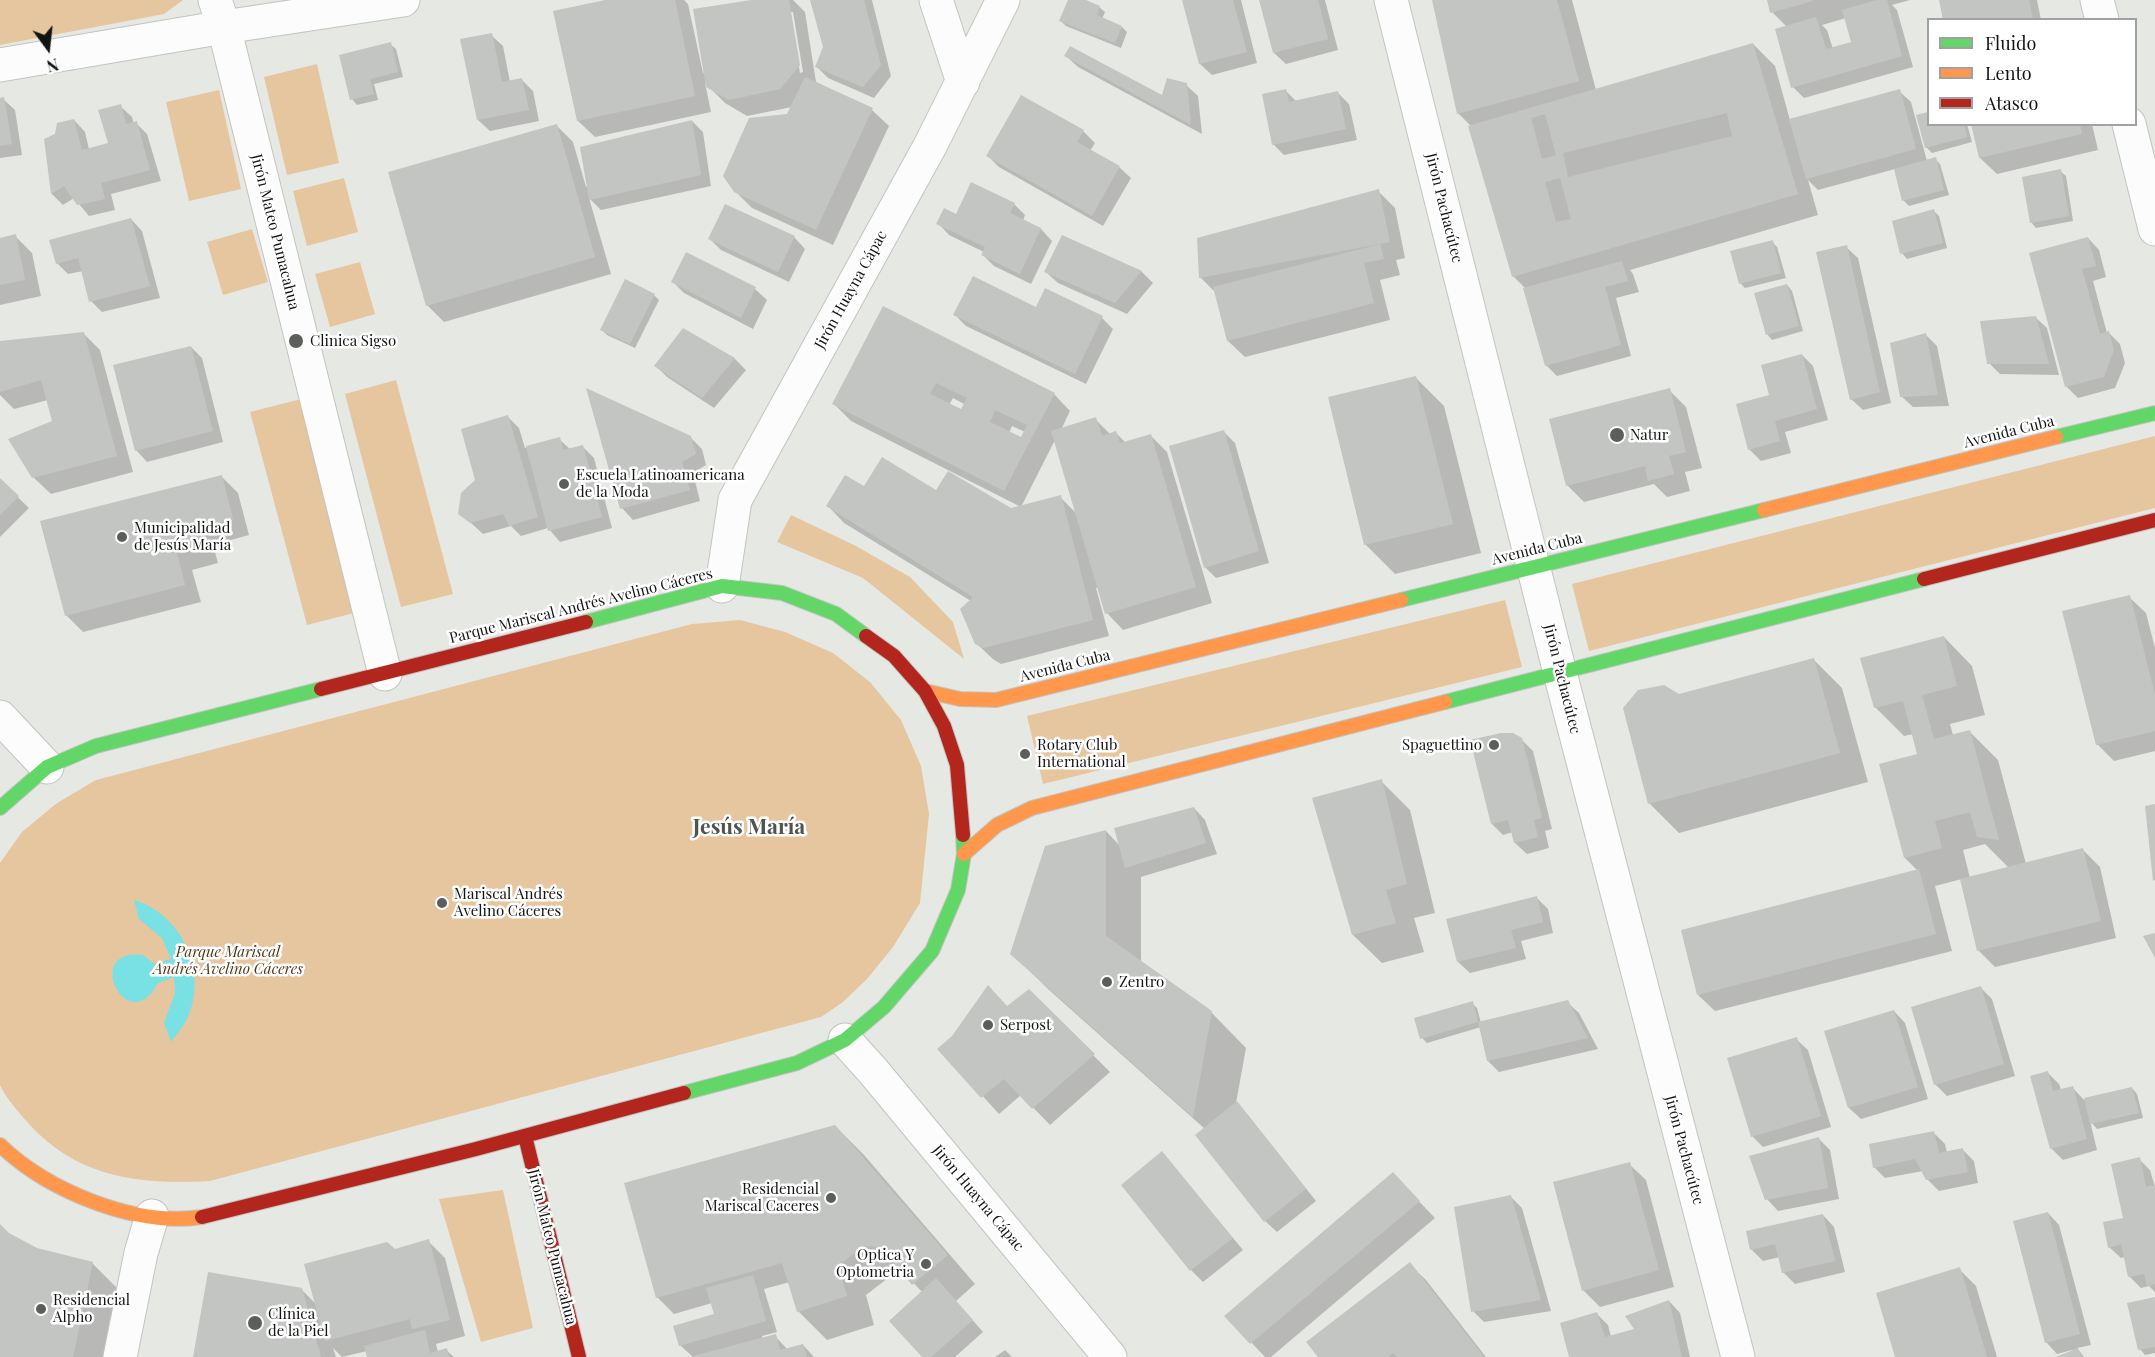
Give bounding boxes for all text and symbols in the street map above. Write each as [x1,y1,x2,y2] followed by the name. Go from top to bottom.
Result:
[18,18,78,78] north arrow
[1927,18,2137,126] legend
[1985,31,2036,55] text: Fluido
[44,54,61,78] text: N
[1985,61,2032,85] text: Lento
[1985,91,2038,115] text: Atasco
[1422,151,1466,265] street label: Jirón Pachacútec
[247,152,303,312] street label: Jirón Mateo Pumacahua
[811,228,891,352] street label: Jirón Huayna Cápac
[287,332,305,350] marker: Clinica Sigso
[310,332,396,350] place label: Clinica Sigso
[1962,412,2056,452] street label: Avenida Cuba
[1608,426,1626,444] marker: Natur
[1630,426,1668,444] place label: Natur
[576,466,745,501] place label: Escuela Latinoamericana de la Moda
[557,477,571,491] marker: Escuela Latinoamericana de la Moda
[134,519,231,554] place label: Municipalidad de Jesús María
[1490,529,1584,569] street label: Avenida Cuba
[115,530,129,544] marker: Municipalidad de Jesús María
[447,565,715,647] street label: Parque Mariscal Andrés Avelino Cáceres
[1540,622,1584,736] street label: Jirón Pachacútec
[1018,646,1112,686] street label: Avenida Cuba
[1037,736,1126,771] place label: Rotary Club International
[1402,736,1482,754] place label: Spaguettino
[1487,738,1501,752] marker: Spaguettino
[1018,747,1032,761] marker: Rotary Club International
[693,814,805,840] district label: Jesús María
[454,885,563,920] place label: Mariscal Andrés Avelino Cáceres
[435,896,449,910] marker: Mariscal Andrés Avelino Cáceres
[153,943,303,978] park label: Parque Mariscal Andrés Avelino Cáceres
[1119,973,1164,991] place label: Zentro
[1100,975,1114,989] marker: Zentro
[1000,1016,1051,1034] place label: Serpost
[981,1018,995,1032] marker: Serpost
[1661,1093,1707,1207] street label: Jirón Pachacútec
[928,1141,1028,1255] street label: Jirón Huayna Cápac
[524,1167,580,1327] street label: Jirón Mateo Pumacahua
[705,1180,819,1215] place label: Residencial Mariscal Caceres
[824,1191,838,1205] marker: Residencial Mariscal Caceres
[836,1246,914,1281] place label: Optica Y Optometria
[919,1257,933,1271] marker: Optica Y Optometria
[53,1291,130,1326] place label: Residencial Alpho
[34,1302,48,1316] marker: Residencial Alpho
[268,1305,329,1340] place label: Clínica de la Piel
[246,1314,264,1332] marker: Clínica de la Piel

